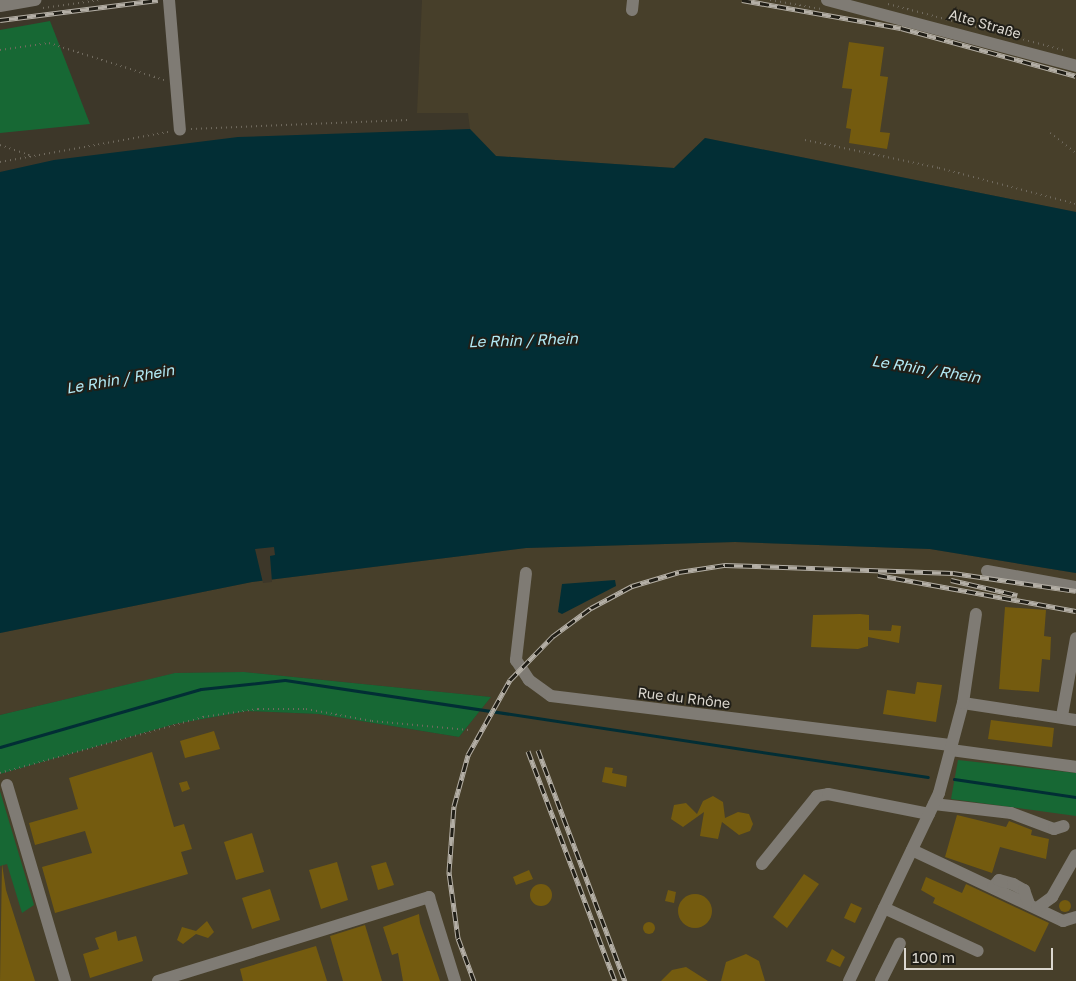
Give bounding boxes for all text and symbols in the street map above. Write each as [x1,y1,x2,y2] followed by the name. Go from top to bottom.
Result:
[947,6,1023,42] street label: Alte Straße
[468,329,578,351] water label: Le Rhin / Rhein
[870,352,982,386] water label: Le Rhin / Rhein
[64,361,176,397] water label: Le Rhin / Rhein
[637,684,731,712] street label: Rue du Rhône
[906,938,1055,970] scale bar
[912,948,955,966] text: 100 m

